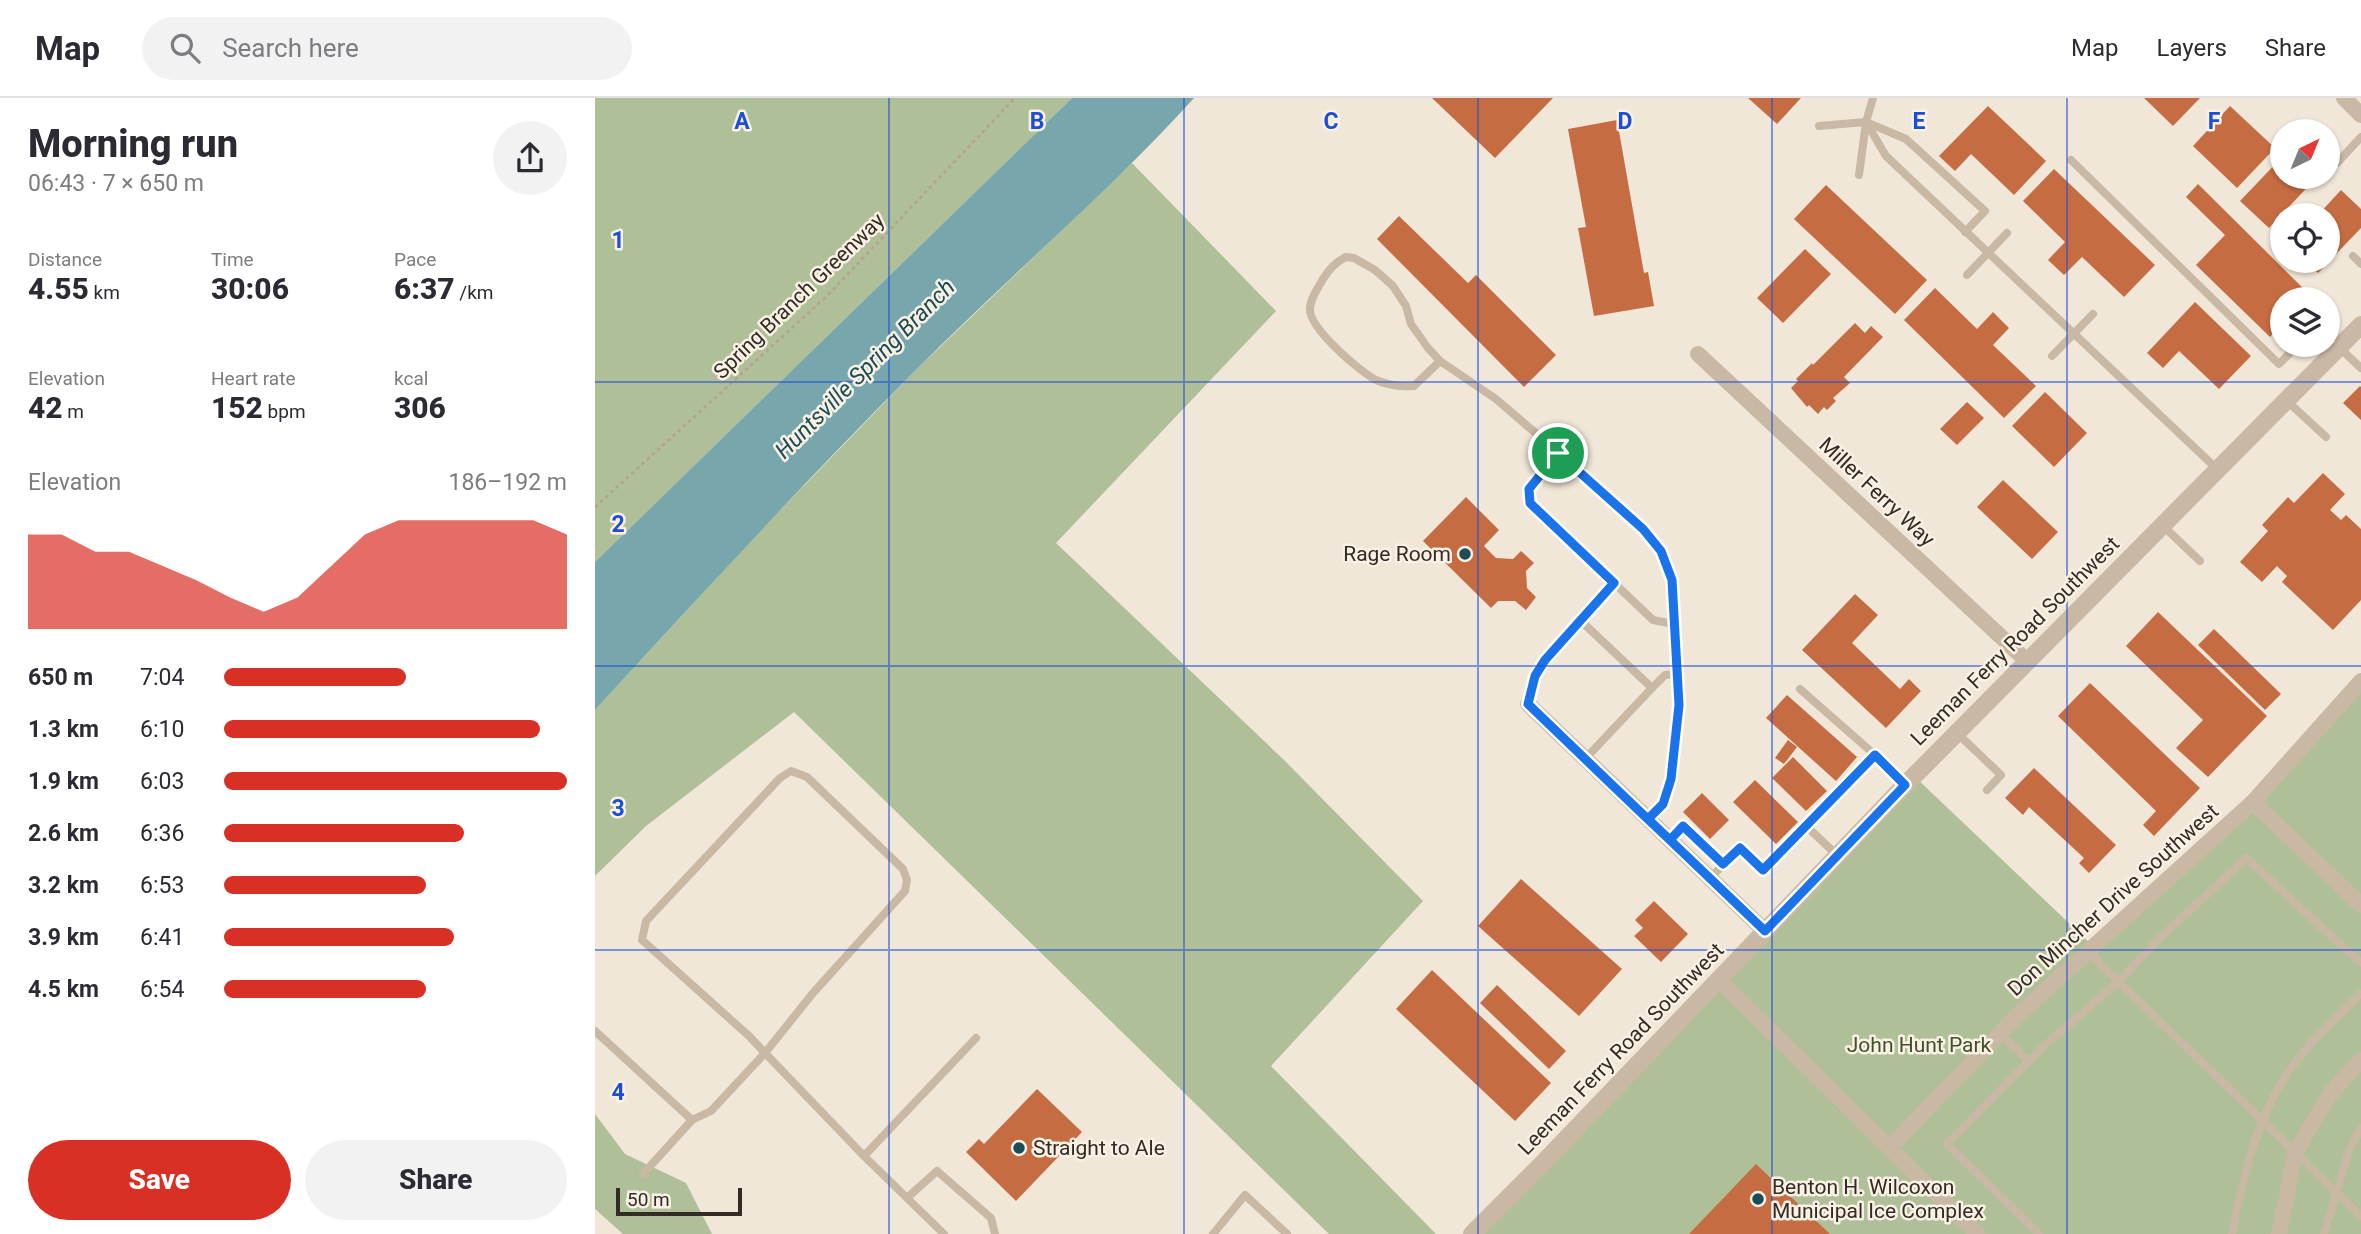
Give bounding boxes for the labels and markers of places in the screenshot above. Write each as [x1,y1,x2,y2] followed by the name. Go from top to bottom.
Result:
[1528,423,1588,483] pin
[1343,542,1451,566] place label: Rage Room
[1457,546,1473,562] marker: Rage Room
[1033,1136,1165,1160] place label: Straight to Ale
[1011,1140,1027,1156] marker: Straight to Ale
[1772,1175,1984,1223] place label: Benton H. Wilcoxon Municipal Ice Complex
[1750,1191,1766,1207] marker: Benton H. Wilcoxon Municipal Ice Complex

